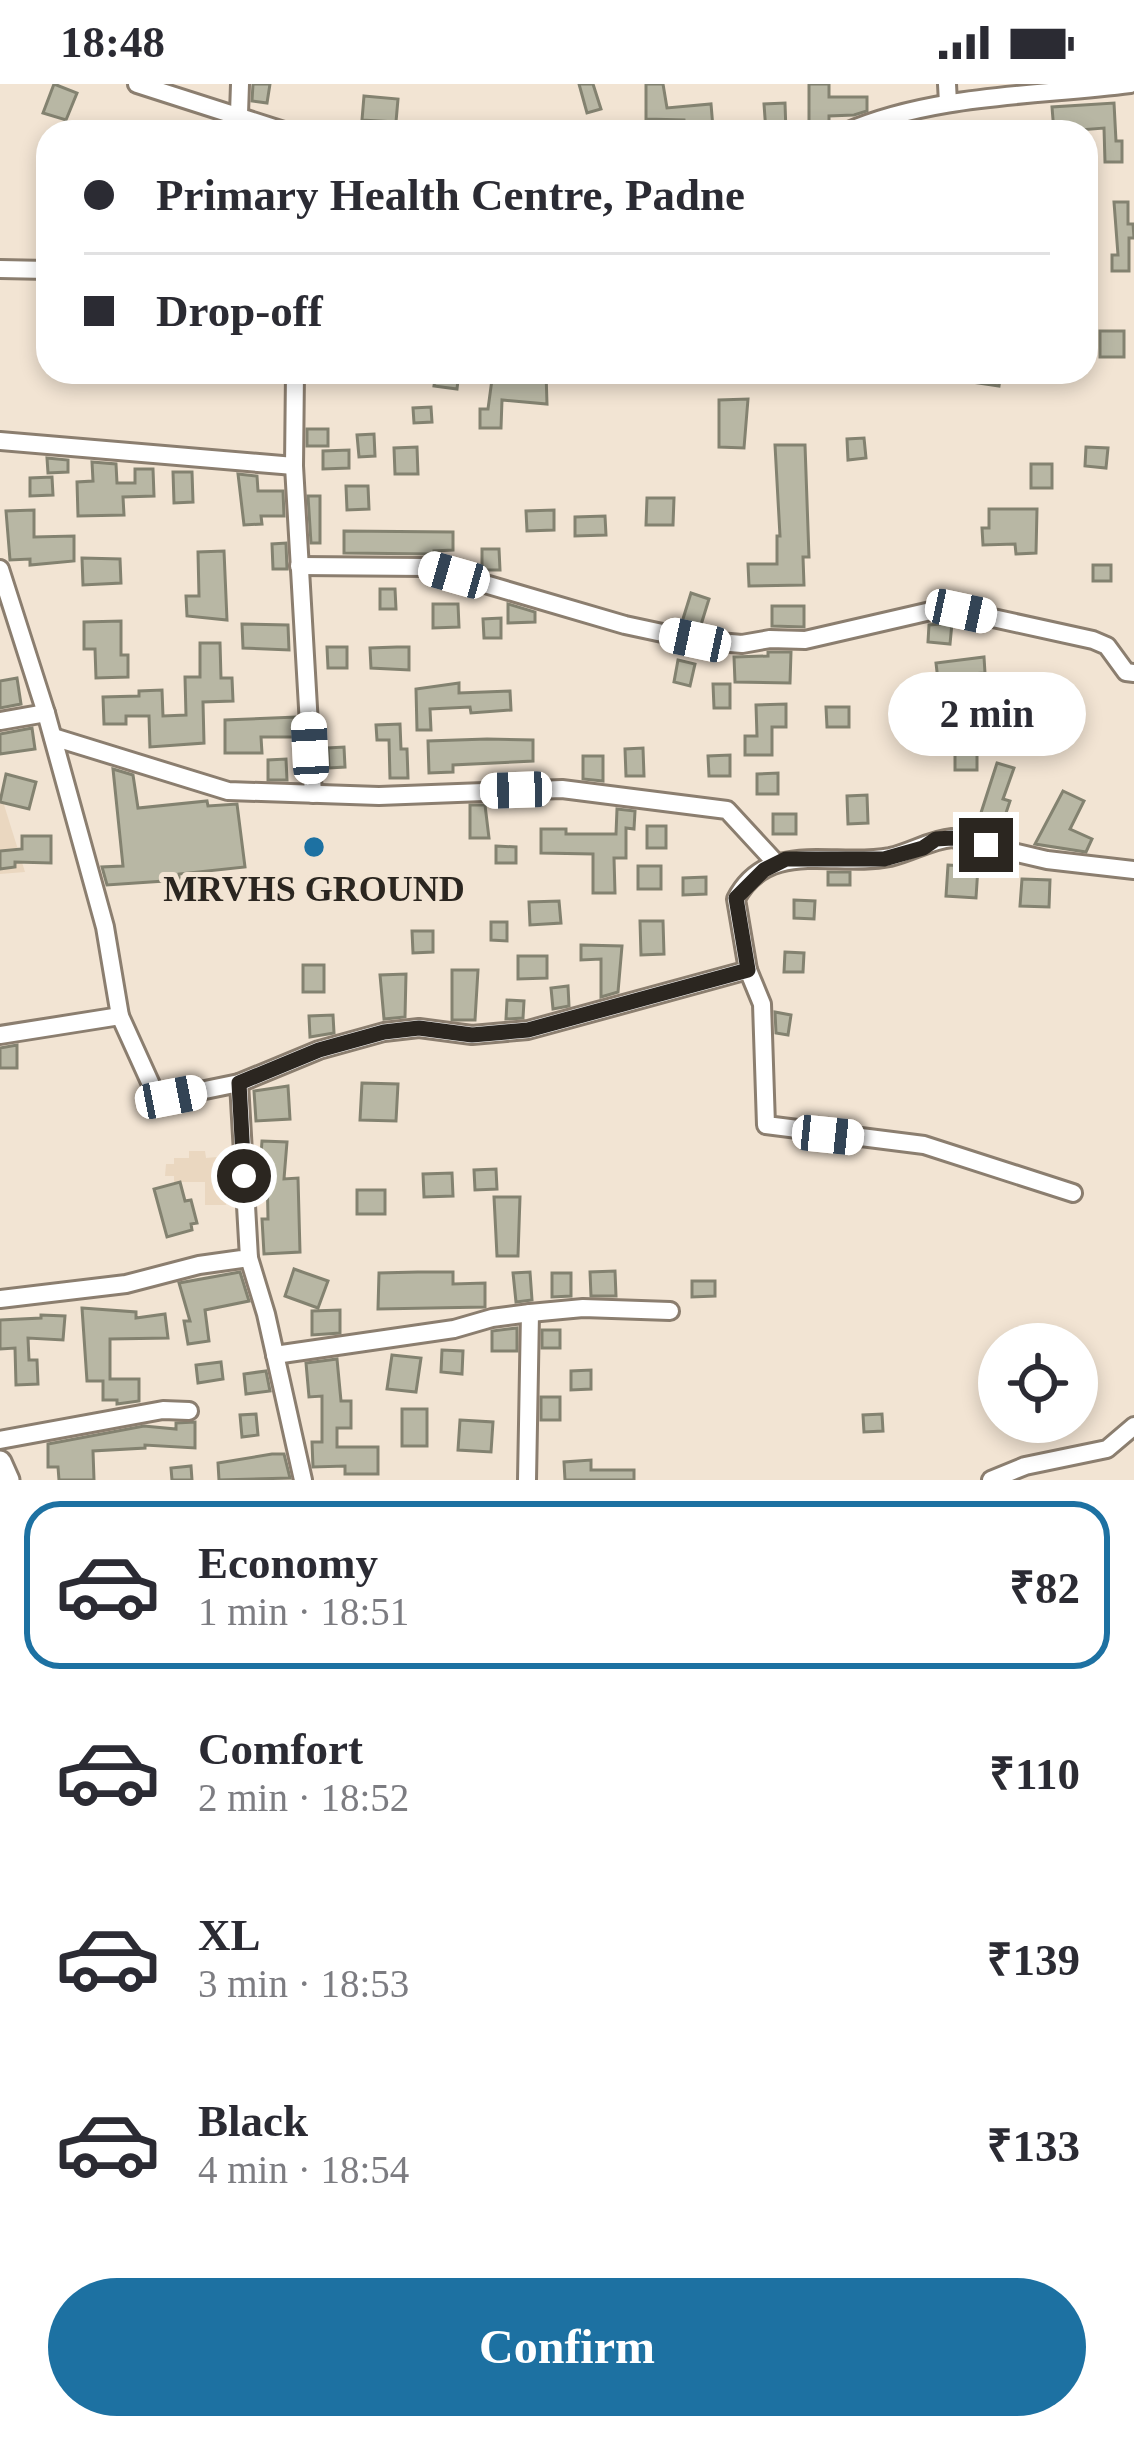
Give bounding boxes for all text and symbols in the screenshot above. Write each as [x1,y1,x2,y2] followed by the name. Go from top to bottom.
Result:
[60,17,165,67] text: 18:48
[156,170,745,220] text: Primary Health Centre, Padne
[156,286,323,336] text: Drop-off
[414,548,494,602] car
[922,586,1000,636] car
[656,615,734,665] car
[887,671,1085,755] callout: 2 min
[940,692,1034,735] text: 2 min
[290,711,330,785] car
[479,771,553,809] car
[959,818,1013,872] route end
[301,834,327,860] marker: MRVHS GROUND
[163,869,465,909] place label: MRVHS GROUND
[132,1072,210,1122] car
[790,1113,866,1157] car
[217,1149,271,1203] route start
[978,1323,1098,1443] map controls
[978,1323,1098,1443] button: locate
[54,1531,162,1639] icon: car
[198,1538,378,1588] text: Economy
[1009,1563,1080,1613] text: ₹82
[198,1590,409,1633] text: 1 min · 18:51
[54,1717,162,1825] icon: car
[198,1724,363,1774] text: Comfort
[989,1749,1080,1799] text: ₹110
[198,1776,409,1819] text: 2 min · 18:52
[54,1903,162,2011] icon: car
[198,1910,261,1960] text: XL
[987,1935,1080,1985] text: ₹139
[198,1962,409,2005] text: 3 min · 18:53
[54,2089,162,2197] icon: car
[198,2096,308,2146] text: Black
[987,2121,1080,2171] text: ₹133
[198,2148,409,2191] text: 4 min · 18:54
[48,2278,1086,2416] button: Confirm

